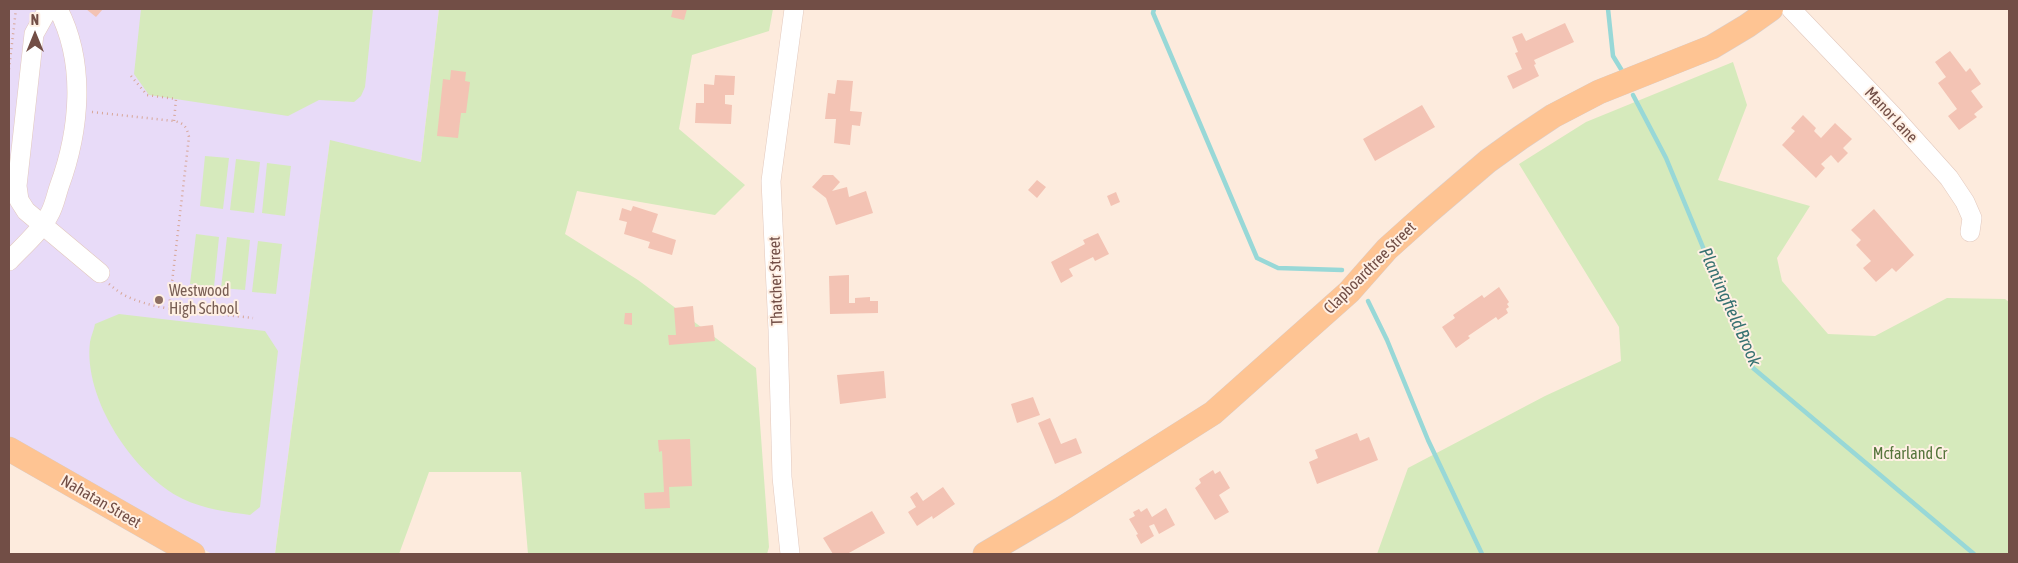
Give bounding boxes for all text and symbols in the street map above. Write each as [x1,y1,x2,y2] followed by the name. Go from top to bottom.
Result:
[10,10,60,60] north arrow
[31,12,39,28] text: N
[1860,83,1922,147] street label: Manor Lane
[1320,218,1420,318] street label: Clapboardtree Street
[765,236,787,326] street label: Thatcher Street
[1694,244,1766,370] water label: Plantingfield Brook
[169,281,238,319] place label: Westwood High School
[153,294,165,306] marker: Westwood High School
[1873,444,1947,464] park label: Mcfarland Cr
[58,471,144,533] street label: Nahatan Street

